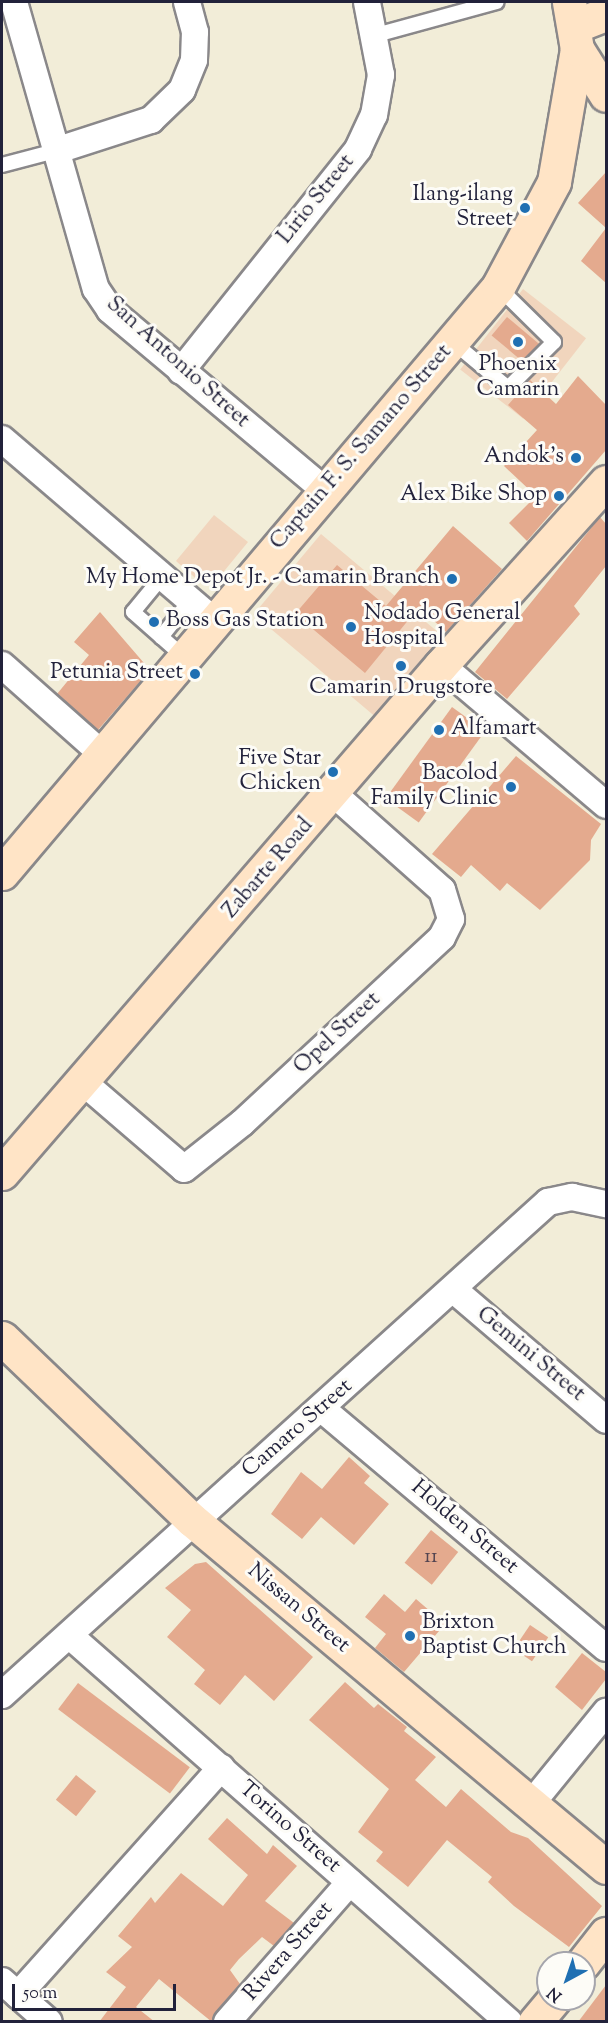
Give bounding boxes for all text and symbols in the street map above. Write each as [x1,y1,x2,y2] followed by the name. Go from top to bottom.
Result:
[273,150,361,250] street label: Lirio Street
[413,182,513,234] place label: Ilang-ilang Street
[518,201,532,215] marker: Ilang-ilang Street
[100,292,254,434] street label: San Antonio Street
[511,335,525,349] marker: Phoenix Camarin
[266,340,458,556] street label: Captain F. S. Samano Street
[476,352,560,404] place label: Phoenix Camarin
[484,445,564,471] place label: Andok's
[569,451,583,465] marker: Andok's
[400,483,547,509] place label: Alex Bike Shop
[552,489,566,503] marker: Alex Bike Shop
[86,566,440,592] place label: My Home Depot Jr. - Camarin Branch
[445,572,459,586] marker: My Home Depot Jr. - Camarin Branch
[364,601,520,652] place label: Nodado General Hospital
[166,609,325,635] place label: Boss Gas Station
[147,615,161,629] marker: Boss Gas Station
[342,618,360,636] marker: Nodado General Hospital
[394,659,408,673] marker: Camarin Drugstore
[50,661,183,687] place label: Petunia Street
[188,667,202,681] marker: Petunia Street
[309,676,493,702] place label: Camarin Drugstore
[451,717,537,743] place label: Alfamart
[432,723,446,737] marker: Alfamart
[238,746,321,798] place label: Five Star Chicken
[371,761,498,812] place label: Bacolod Family Clinic
[326,765,340,779] marker: Five Star Chicken
[502,778,520,796] marker: Bacolod Family Clinic
[218,813,320,925] street label: Zabarte Road
[289,987,387,1081] street label: Opel Street
[470,1302,590,1408] street label: Gemini Street
[238,1374,358,1484] street label: Camaro Street
[405,1475,523,1581] street label: Holden Street
[424,1545,438,1569] house number: 11
[241,1559,355,1659] street label: Nissan Street
[422,1610,567,1662] place label: Brixton Baptist Church
[403,1629,417,1643] marker: Brixton Baptist Church
[233,1777,345,1879] street label: Torino Street
[239,1897,339,2007] street label: Rivera Street
[536,1951,596,2011] north arrow
[15,1972,178,2010] scale bar
[23,1981,57,2007] text: 50 m
[543,1981,568,2007] text: N

